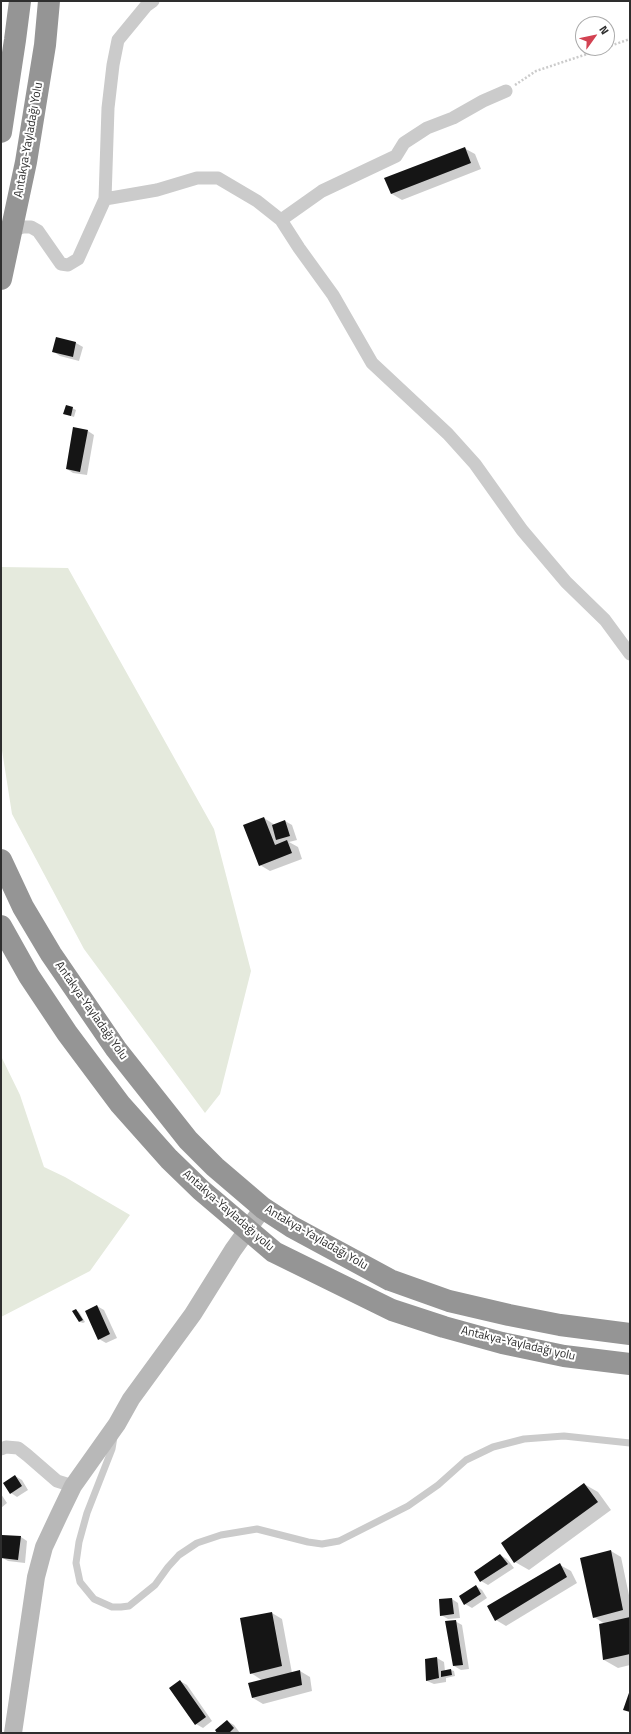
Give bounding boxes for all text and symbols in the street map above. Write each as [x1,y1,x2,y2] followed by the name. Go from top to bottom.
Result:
[575,16,615,56] north arrow
[595,22,613,38] text: N
[12,81,46,199] street label: Antakya-Yayladağı Yolu
[52,959,130,1063] street label: Antakya-Yayladağı Yolu
[179,1167,277,1255] street label: Antakya-Yayladağı yolu
[262,1203,370,1273] street label: Antakya-Yayladağı Yolu
[459,1324,577,1364] street label: Antakya-Yayladağı yolu

